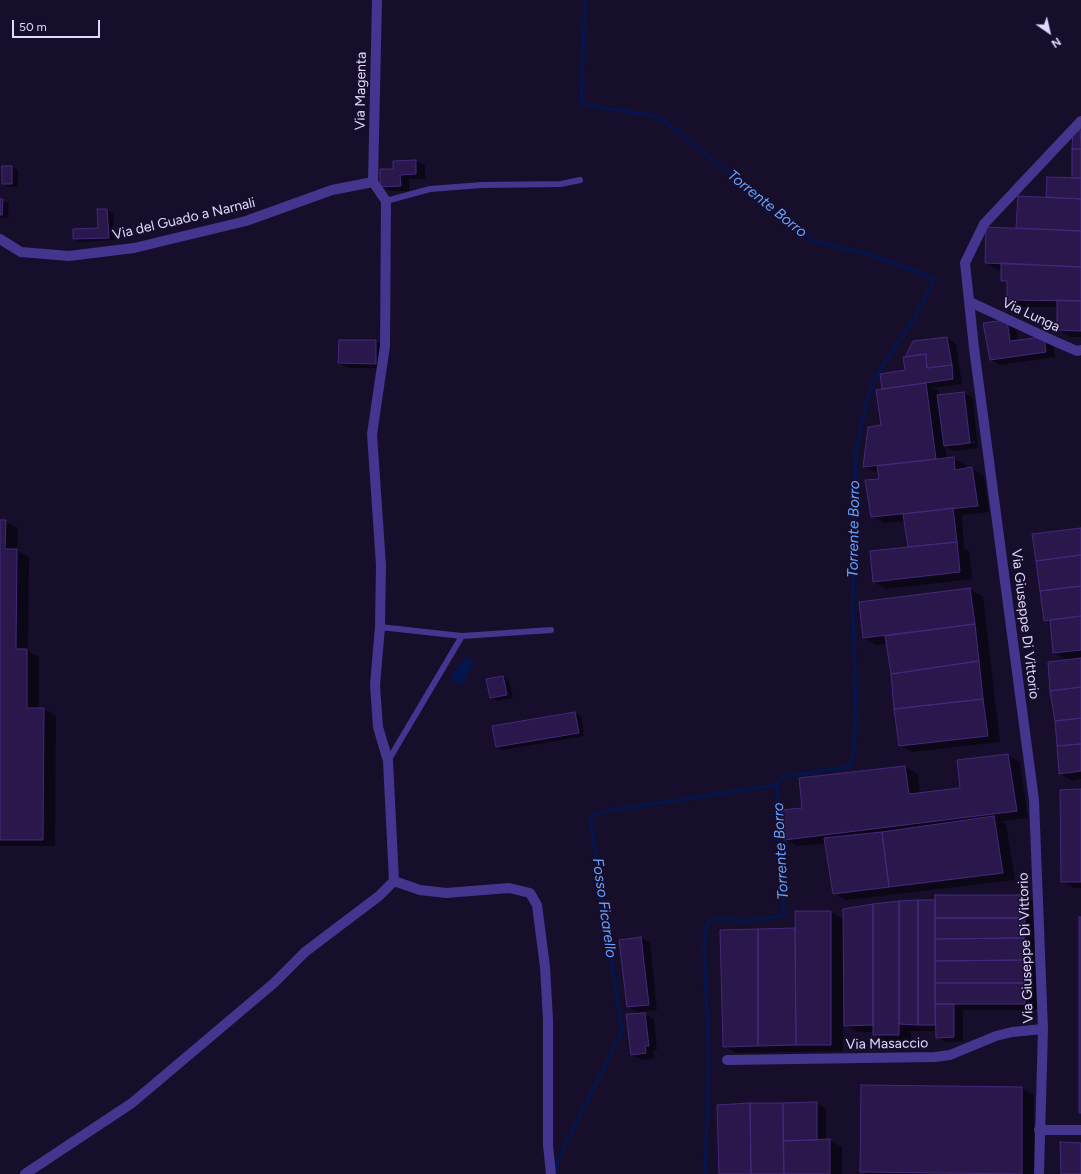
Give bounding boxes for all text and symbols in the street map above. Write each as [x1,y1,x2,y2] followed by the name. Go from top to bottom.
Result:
[14,12,102,38] scale bar
[1029,12,1069,52] north arrow
[19,20,47,34] text: 50 m
[1049,35,1063,50] text: N
[352,52,370,130] street label: Via Magenta
[724,166,810,242] water label: Torrente Borro
[111,194,257,244] street label: Via del Guado a Narnali
[999,294,1063,336] street label: Via Lunga
[844,480,864,578] water label: Torrente Borro
[1007,548,1043,700] street label: Via Giuseppe Di Vittorio
[769,802,793,900] water label: Torrente Borro
[588,857,620,959] water label: Fosso Ficarello
[1015,872,1037,1024] street label: Via Giuseppe Di Vittorio
[846,1035,928,1053] street label: Via Masaccio

